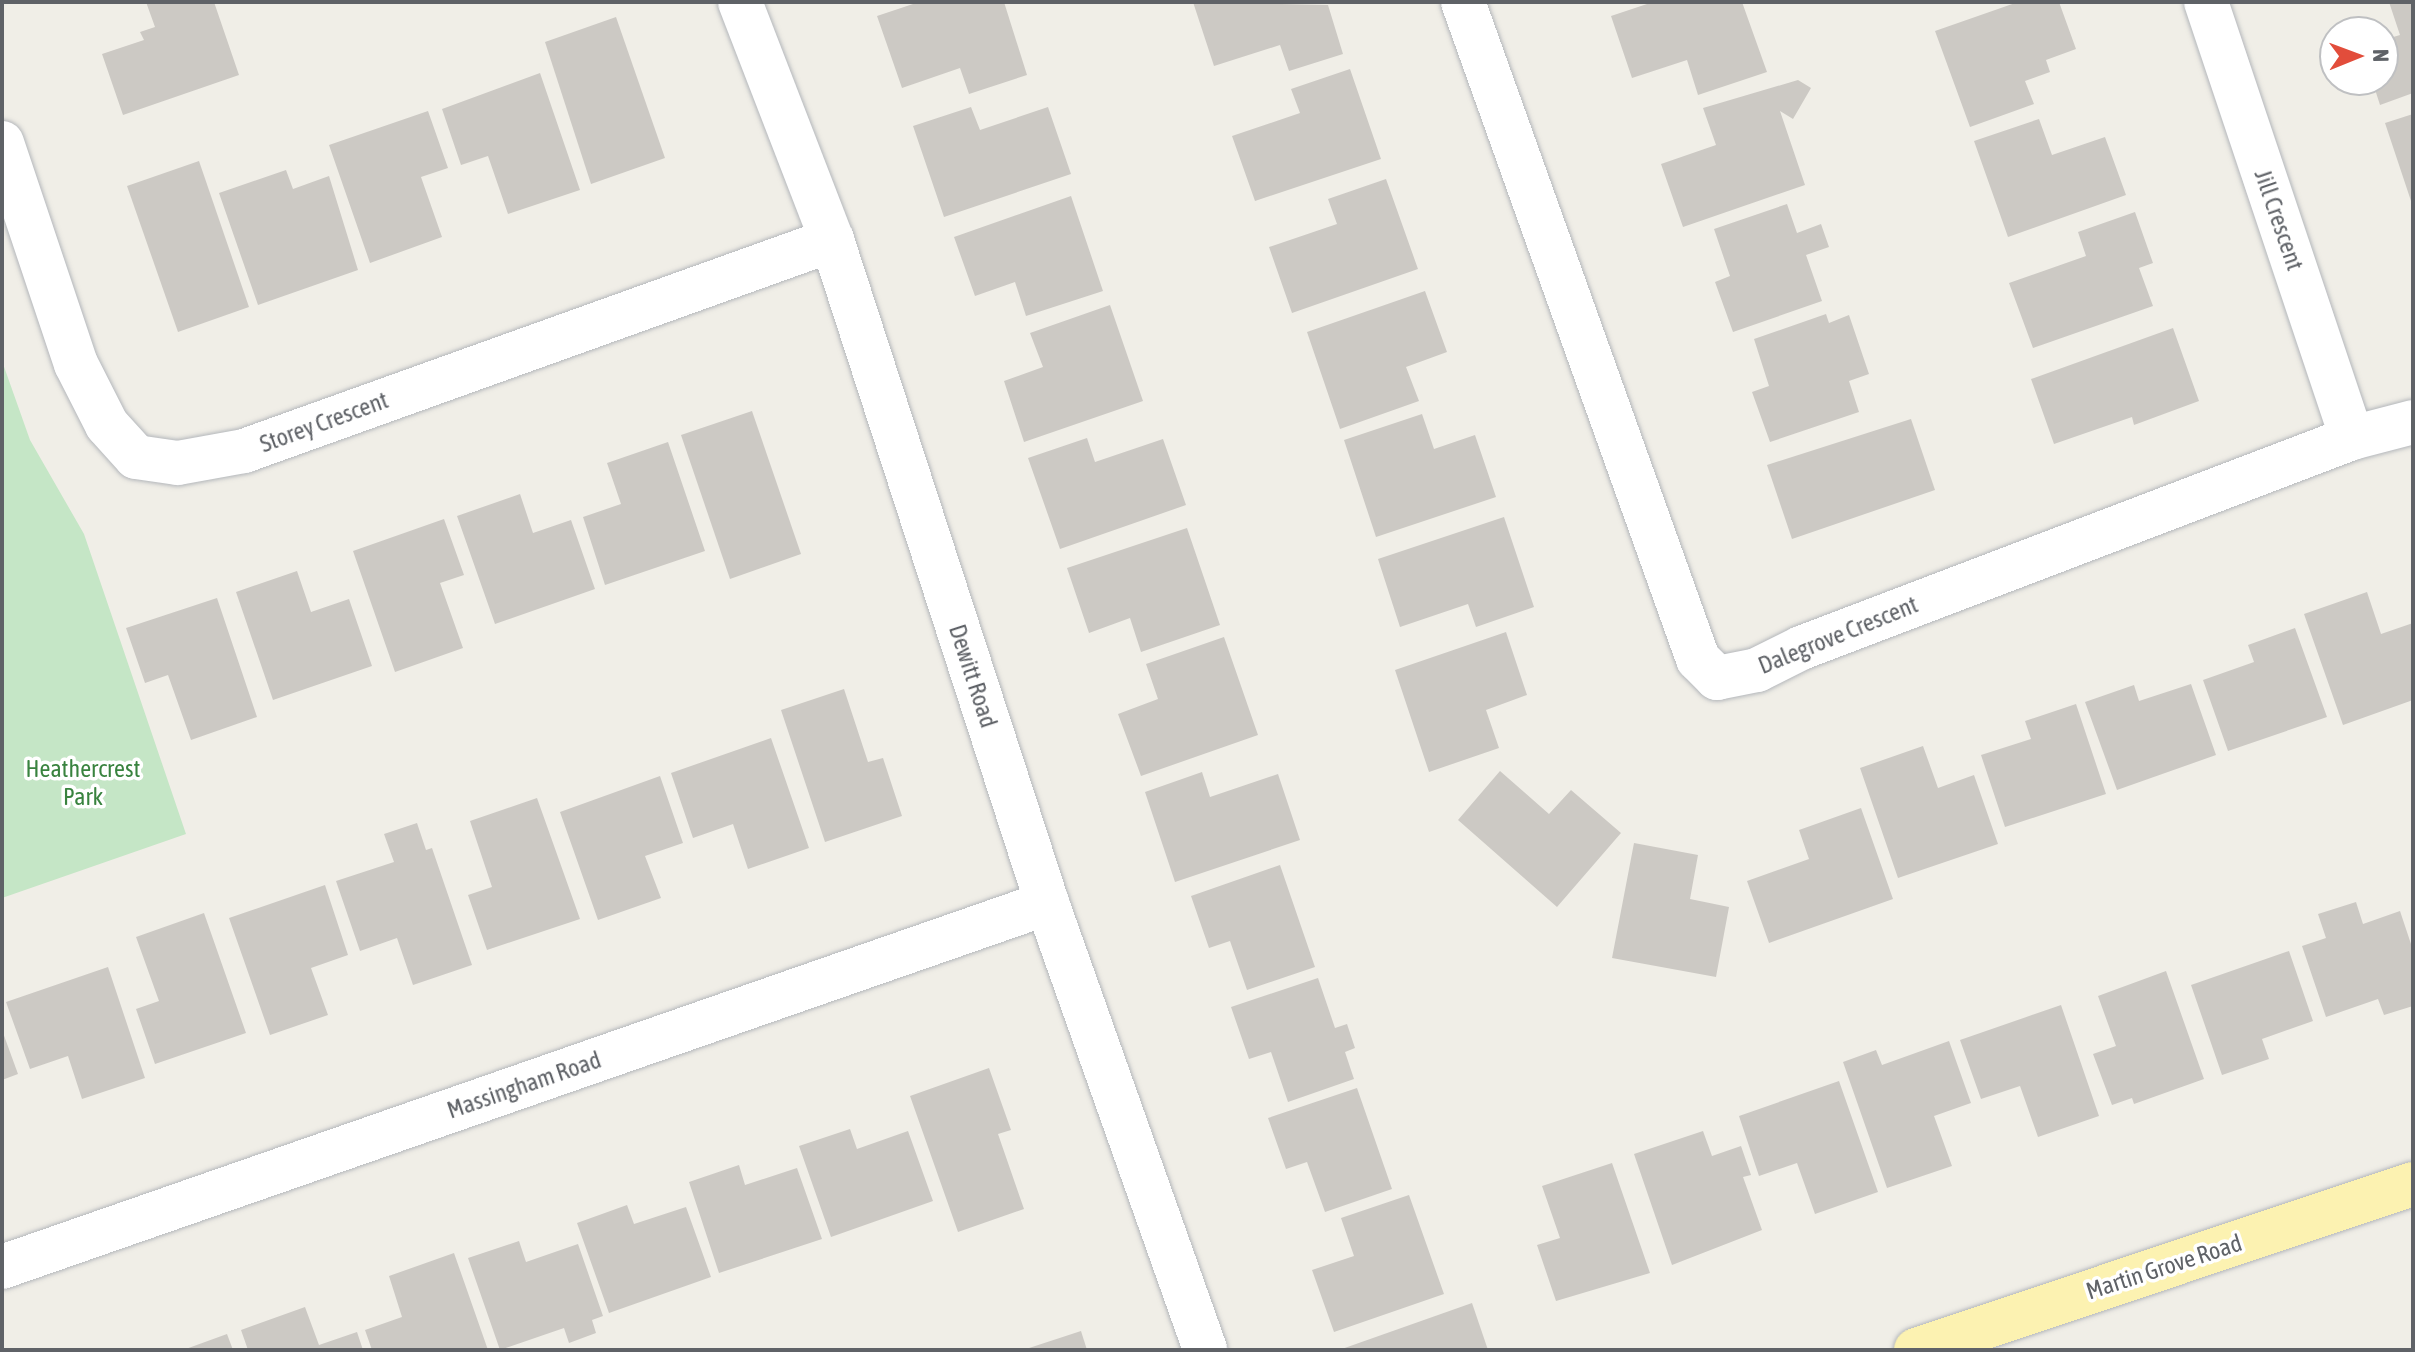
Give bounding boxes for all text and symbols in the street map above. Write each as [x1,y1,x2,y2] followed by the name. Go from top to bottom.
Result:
[2319,16,2399,96] north arrow
[2368,49,2394,62] text: N
[2248,166,2310,274] street label: Jill Crescent
[256,385,392,459] street label: Storey Crescent
[1754,590,1922,680] street label: Dalegrove Crescent
[943,621,1003,731] street label: Dewitt Road
[26,755,140,811] park label: Heathercrest Park
[443,1045,605,1125] street label: Massingham Road
[2083,1228,2245,1306] street label: Martin Grove Road

